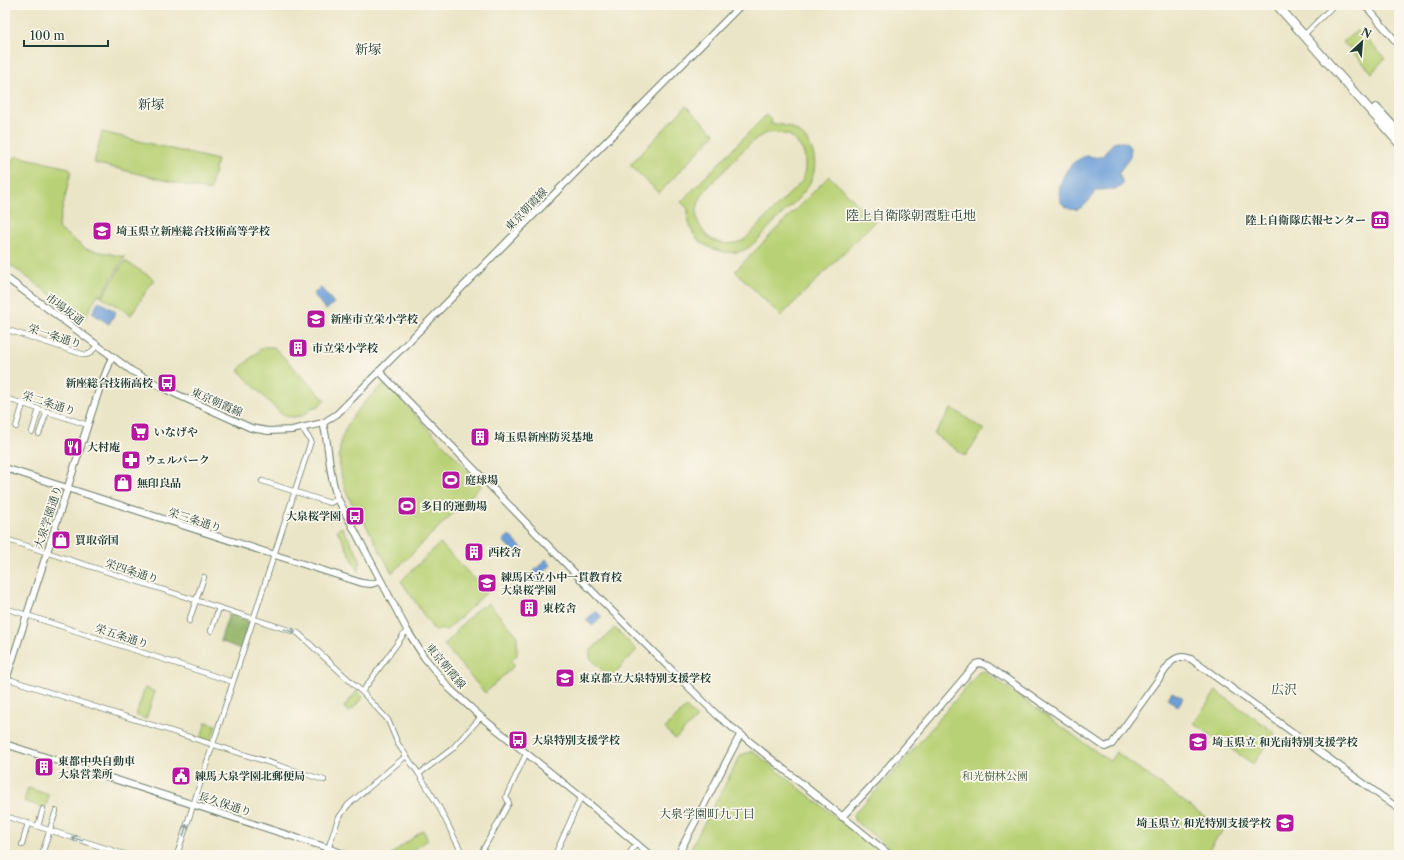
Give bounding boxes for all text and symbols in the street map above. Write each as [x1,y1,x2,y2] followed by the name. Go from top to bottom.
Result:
[24,22,108,48] scale bar
[1342,22,1382,62] north arrow
[1359,25,1374,42] text: N
[30,28,65,43] text: 100 m
[355,41,381,57] district label: 新塚
[138,96,164,112] district label: 新塚
[502,184,550,234] street label: 東京朝霞線
[846,207,976,223] district label: 陸上自衛隊朝霞駐屯地
[1369,209,1391,231] museum icon: 陸上自衛隊広報センター
[1245,213,1366,227] place label: 陸上自衛隊広報センター
[91,220,113,242] school or university icon: 埼玉県立新座総合技術高等学校
[116,224,270,238] place label: 埼玉県立新座総合技術高等学校
[43,290,87,328] street label: 市場坂通
[305,308,327,330] school or university icon: 新座市立栄小学校
[330,312,418,326] place label: 新座市立栄小学校
[27,321,83,351] street label: 栄一条通り
[287,337,309,359] building icon: 市立栄小学校
[312,341,378,355] place label: 市立栄小学校
[156,372,178,394] bus stop icon: 新座総合技術高校
[65,376,153,390] place label: 新座総合技術高校
[189,384,245,420] street label: 東京朝霞線
[21,388,77,418] street label: 栄二条通り
[129,421,151,443] supermarket icon: いなげや
[154,425,198,439] place label: いなげや
[469,426,491,448] building icon: 埼玉県新座防災基地
[494,430,594,444] place label: 埼玉県新座防災基地
[62,436,84,458] restaurant icon: 大村庵
[87,440,120,454] place label: 大村庵
[120,449,142,471] pharmacy icon: ウェルパーク
[145,453,210,467] place label: ウェルパーク
[440,469,462,491] sports icon: 庭球場
[112,472,134,494] shop icon: 無印良品
[465,473,498,487] place label: 庭球場
[137,476,181,490] place label: 無印良品
[31,483,65,551] street label: 大泉学園通り
[396,495,418,517] sports icon: 多目的運動場
[421,499,487,513] place label: 多目的運動場
[167,505,223,535] street label: 栄三条通り
[344,505,366,527] bus stop icon: 大泉桜学園
[286,509,341,523] place label: 大泉桜学園
[50,529,72,551] shop icon: 買取帝国
[75,533,119,547] place label: 買取帝国
[463,541,485,563] building icon: 西校舎
[488,545,522,559] place label: 西校舎
[104,556,160,586] street label: 栄四条通り
[501,570,622,597] place label: 練馬区立小中一貫教育校 大泉桜学園
[476,572,498,594] school or university icon: 練馬区立小中一貫教育校 大泉桜学園
[518,597,540,619] building icon: 東校舎
[543,601,577,615] place label: 東校舎
[94,621,150,651] street label: 栄五条通り
[283,628,296,635] one-way arrow
[423,640,469,692] street label: 東京朝霞線
[554,667,576,689] school or university icon: 東京都立大泉特別支援学校
[579,671,711,685] place label: 東京都立大泉特別支援学校
[1271,681,1297,697] district label: 広沢
[507,729,529,751] bus stop icon: 大泉特別支援学校
[1187,731,1209,753] school or university icon: 埼玉県立 和光南特別支援学校
[532,733,620,747] place label: 大泉特別支援学校
[1212,735,1358,749] place label: 埼玉県立 和光南特別支援学校
[58,754,135,781] place label: 東都中央自動車 大泉営業所
[33,756,55,778] building icon: 東都中央自動車 大泉営業所
[170,765,192,787] public building icon: 練馬大泉学園北郵便局
[195,769,305,783] place label: 練馬大泉学園北郵便局
[962,769,1028,783] park label: 和光樹林公園
[197,789,253,819] street label: 長久保通り
[659,806,755,821] district label: 大泉学園町九丁目
[1274,812,1296,834] school or university icon: 埼玉県立 和光特別支援学校
[1136,816,1271,830] place label: 埼玉県立 和光特別支援学校
[182,823,189,836] one-way arrow
[71,835,84,842] one-way arrow

